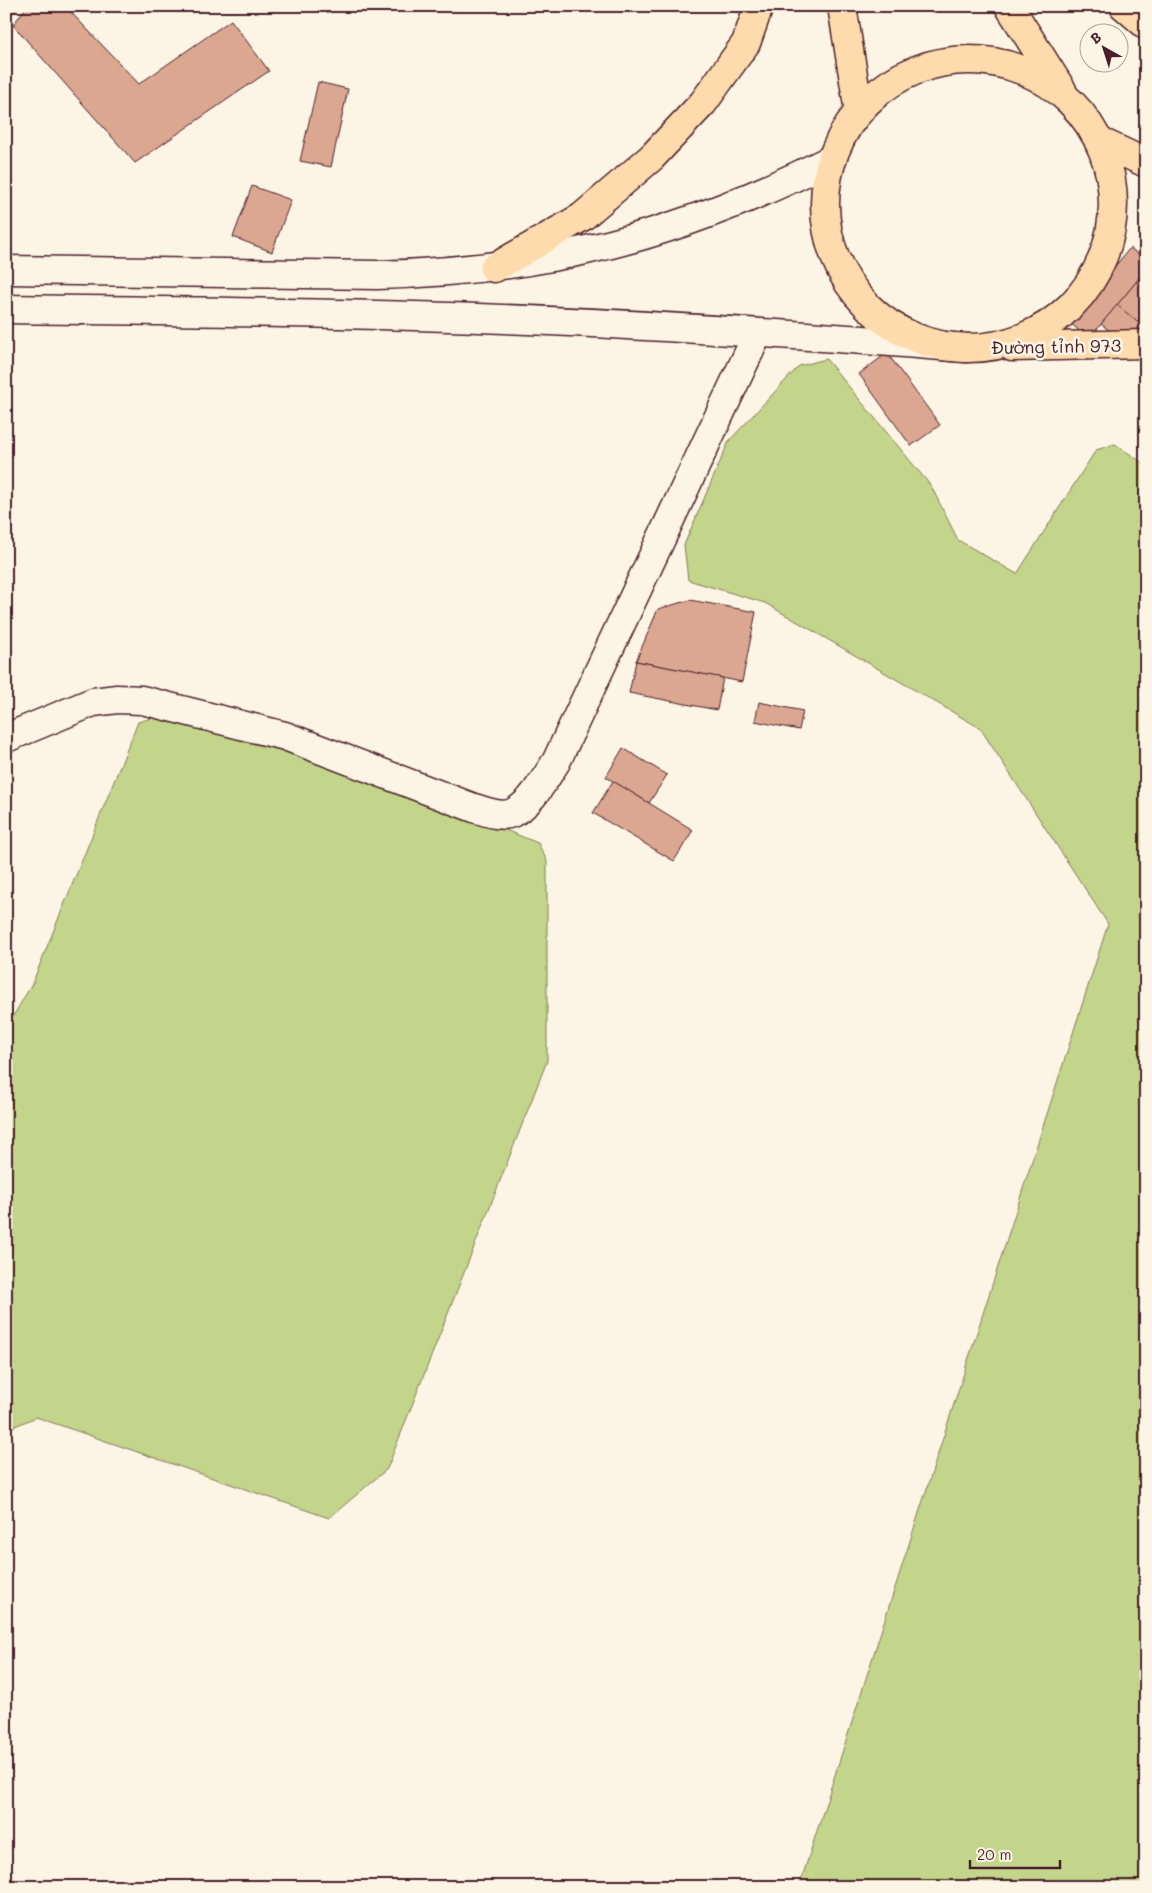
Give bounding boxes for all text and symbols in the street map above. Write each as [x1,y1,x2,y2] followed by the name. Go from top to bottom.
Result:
[1080,22,1130,72] north arrow
[1086,27,1105,48] text: B
[991,333,1121,359] street label: Đường tỉnh 973
[970,1838,1060,1870] scale bar
[977,1844,1011,1864] text: 20 m

